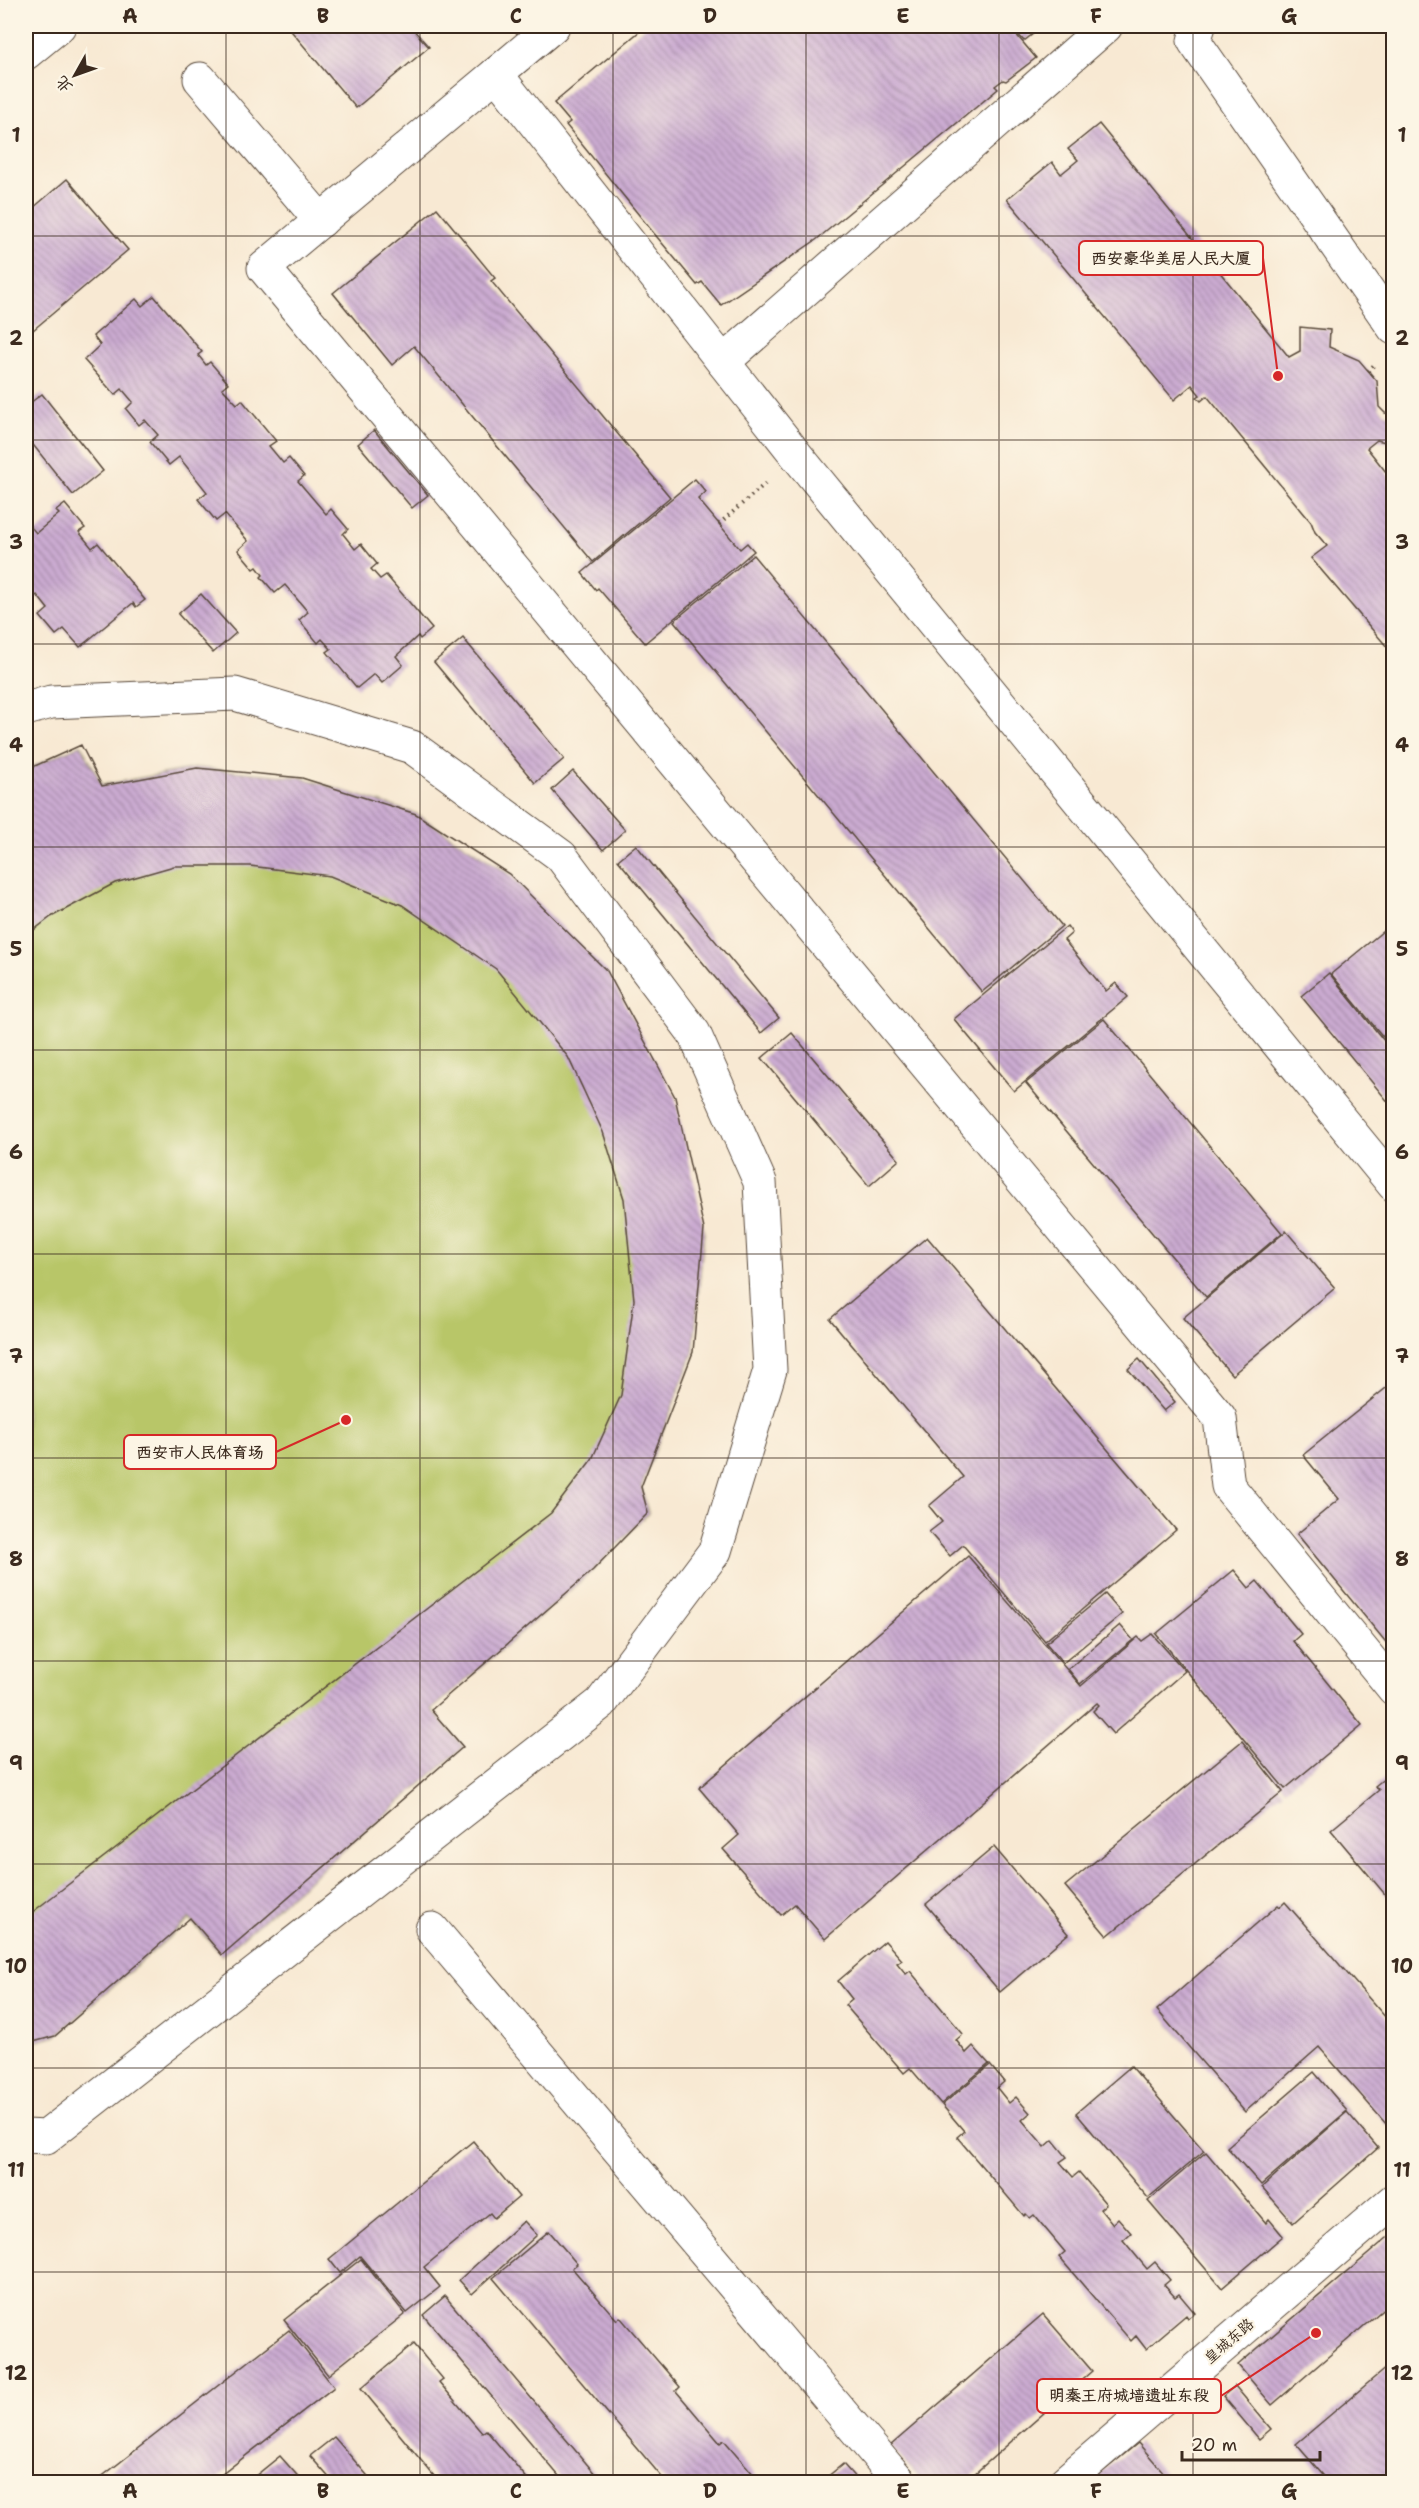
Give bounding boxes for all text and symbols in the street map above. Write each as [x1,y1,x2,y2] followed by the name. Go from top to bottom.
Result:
[122,3,138,29] text: A
[317,3,329,29] text: B
[510,3,522,29] text: C
[703,3,717,29] text: D
[896,3,910,29] text: E
[1090,3,1102,29] text: F
[1281,3,1297,29] text: G
[45,45,105,105] north arrow
[51,71,77,97] text: 北
[11,122,21,148] text: 1
[1397,122,1407,148] text: 1
[1079,241,1263,275] callout: 西安豪华美居人民大厦
[1091,248,1251,269] text: 西安豪华美居人民大厦
[9,325,23,351] text: 2
[1395,325,1409,351] text: 2
[9,529,23,555] text: 3
[1395,529,1409,555] text: 3
[9,732,23,758] text: 4
[1395,732,1409,758] text: 4
[10,936,22,962] text: 5
[1396,936,1408,962] text: 5
[9,1139,23,1165] text: 6
[1395,1139,1409,1165] text: 6
[9,1343,23,1369] text: 7
[1395,1343,1409,1369] text: 7
[124,1435,276,1469] callout: 西安市人民体育场
[136,1442,264,1463] text: 西安市人民体育场
[9,1546,23,1572] text: 8
[1395,1546,1409,1572] text: 8
[9,1750,23,1776] text: 9
[1395,1750,1409,1776] text: 9
[5,1953,27,1979] text: 10
[1391,1953,1413,1979] text: 10
[7,2157,25,2183] text: 11
[1393,2157,1411,2183] text: 11
[1200,2314,1258,2368] street label: 皇城东路
[5,2360,27,2386] text: 12
[1391,2360,1413,2386] text: 12
[1037,2379,1221,2413] callout: 明秦王府城墙遗址东段
[1049,2385,1209,2406] text: 明秦王府城墙遗址东段
[1182,2424,1320,2462] scale bar
[1191,2433,1237,2457] text: 20 m
[122,2478,138,2504] text: A
[317,2478,329,2504] text: B
[510,2478,522,2504] text: C
[703,2478,717,2504] text: D
[896,2478,910,2504] text: E
[1090,2478,1102,2504] text: F
[1281,2478,1297,2504] text: G

